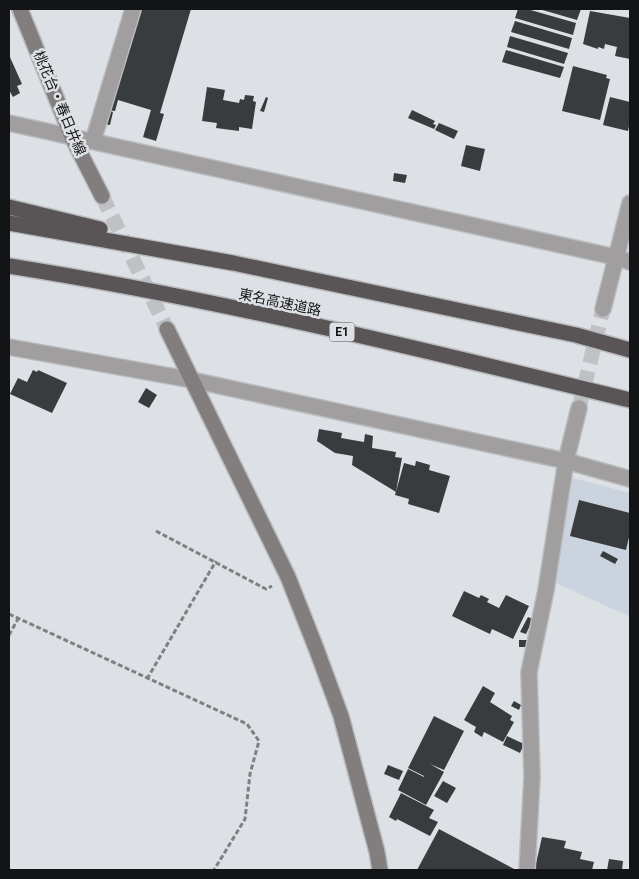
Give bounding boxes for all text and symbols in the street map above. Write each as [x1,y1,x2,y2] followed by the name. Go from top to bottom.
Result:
[31,48,89,158] street label: 桃花台・春日井線
[237,285,323,319] street label: 東名高速道路
[330,322,354,342] road number: E1

